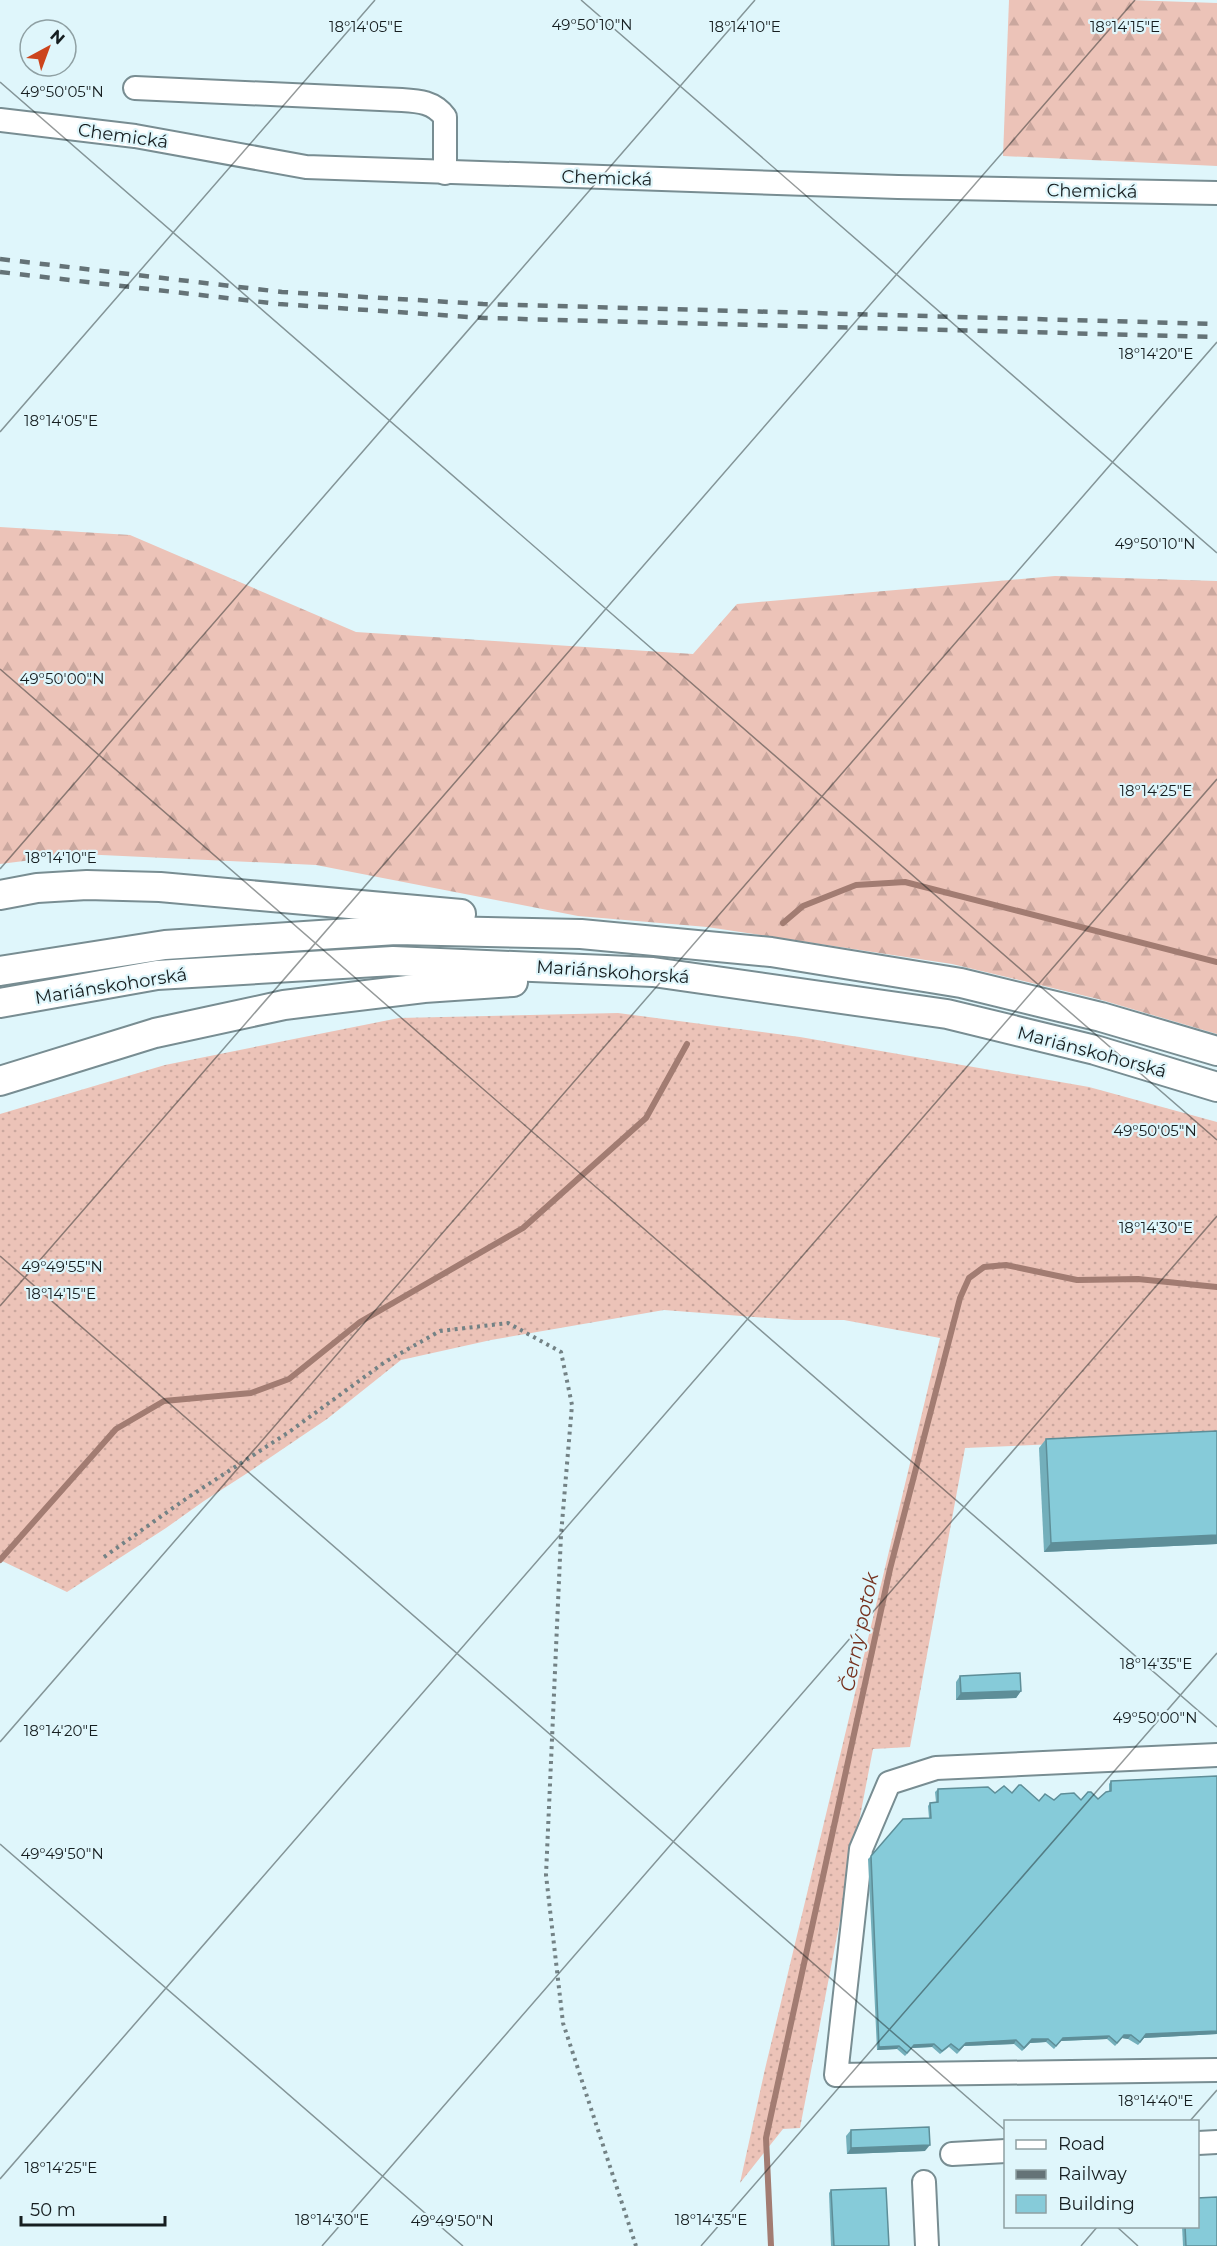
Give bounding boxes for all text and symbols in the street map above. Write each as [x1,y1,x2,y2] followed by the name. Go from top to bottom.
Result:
[552,15,632,34] text: 49°50'10"N
[329,17,403,36] text: 18°14'05"E
[709,17,781,36] text: 18°14'10"E
[1090,17,1160,36] text: 18°14'15"E
[18,18,78,78] north arrow
[46,26,69,48] text: N
[20,82,104,101] text: 49°50'05"N
[76,119,170,153] street label: Chemická
[561,165,653,191] street label: Chemická
[1046,179,1138,203] street label: Chemická
[1119,344,1193,363] text: 18°14'20"E
[24,411,98,430] text: 18°14'05"E
[1115,534,1195,553] text: 49°50'10"N
[20,669,104,688] text: 49°50'00"N
[1120,781,1192,800] text: 18°14'25"E
[25,848,97,867] text: 18°14'10"E
[536,956,690,988] street label: Mariánskohorská
[33,963,189,1009] street label: Mariánskohorská
[1015,1021,1169,1083] street label: Mariánskohorská
[1113,1121,1197,1140] text: 49°50'05"N
[1119,1218,1193,1237] text: 18°14'30"E
[21,1257,103,1276] text: 49°49'55"N
[26,1284,96,1303] text: 18°14'15"E
[835,1569,884,1694] water label: Černý potok
[1120,1654,1192,1673] text: 18°14'35"E
[1113,1708,1197,1727] text: 49°50'00"N
[24,1721,98,1740] text: 18°14'20"E
[20,1844,104,1863] text: 49°49'50"N
[1119,2091,1193,2110] text: 18°14'40"E
[1004,2120,1199,2228] legend
[1058,2133,1105,2155] text: Road
[25,2158,97,2177] text: 18°14'25"E
[1058,2163,1127,2185] text: Railway
[21,2189,165,2227] scale bar
[1058,2193,1135,2215] text: Building
[30,2199,76,2221] text: 50 m
[295,2210,369,2229] text: 18°14'30"E
[675,2210,747,2229] text: 18°14'35"E
[410,2211,494,2230] text: 49°49'50"N

